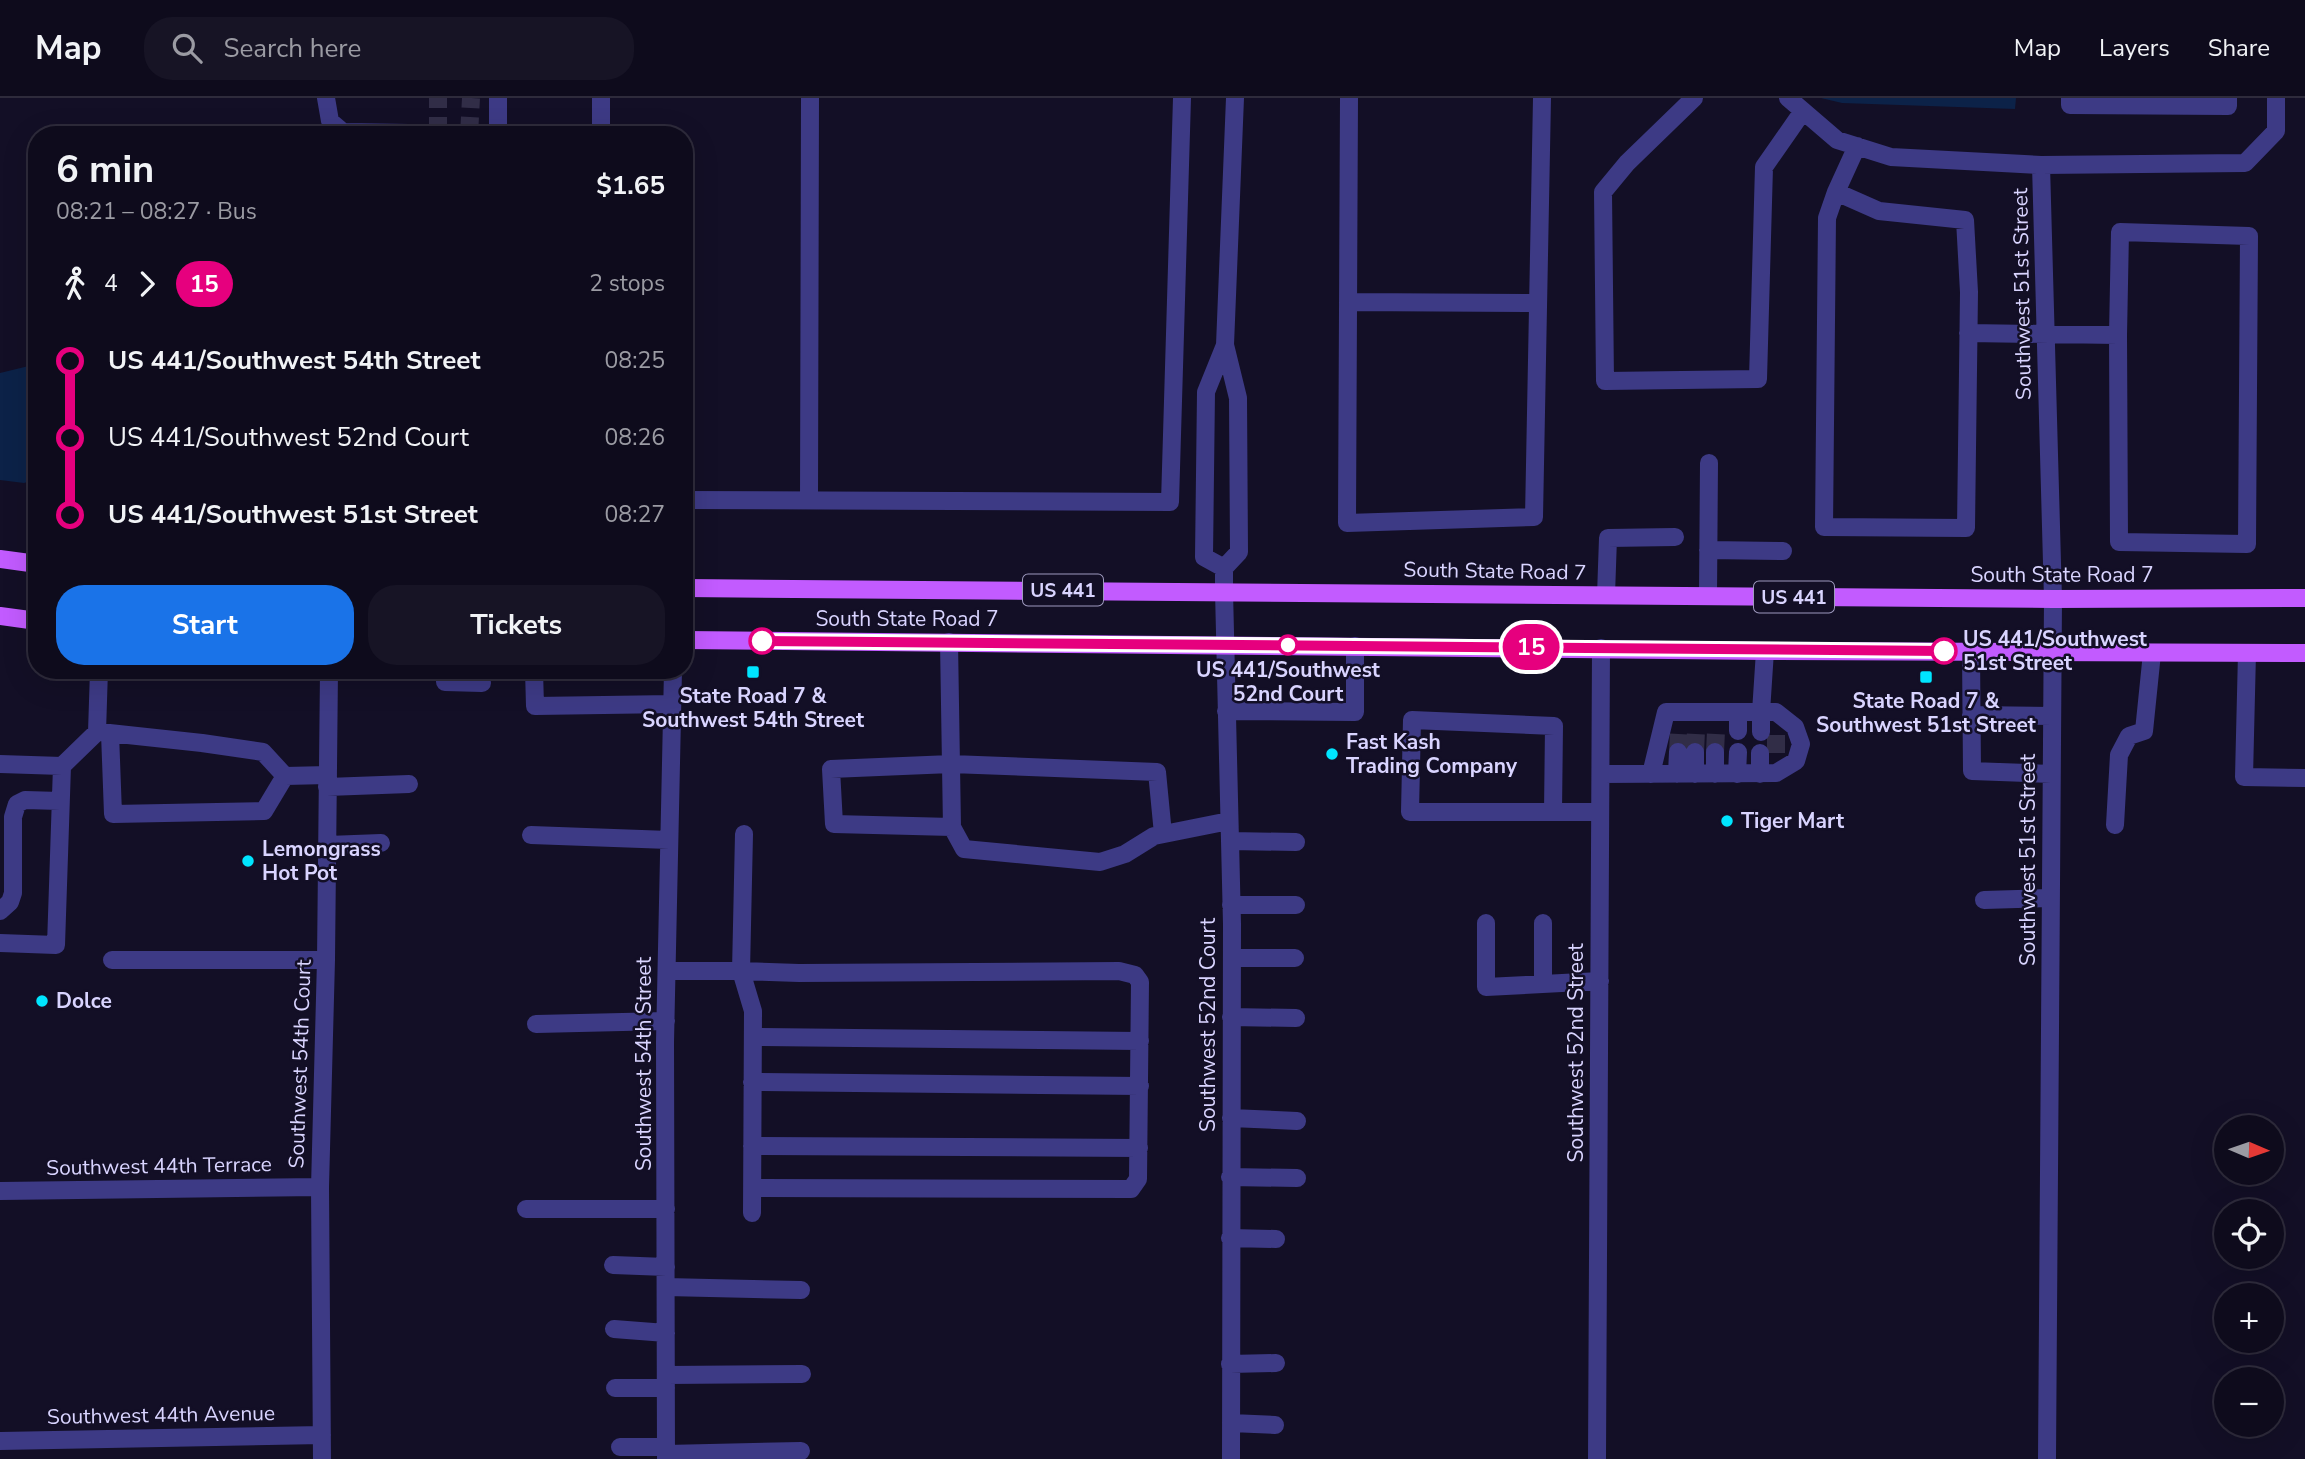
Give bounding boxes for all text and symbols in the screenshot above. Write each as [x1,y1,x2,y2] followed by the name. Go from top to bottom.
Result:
[144,17,634,80] search box
[35,26,102,71] text: Map
[168,29,206,67] icon: search
[224,31,361,66] text: Search here
[2014,32,2061,64] text: Map
[2099,32,2170,64] text: Layers
[2208,32,2270,64] text: Share
[56,144,154,195] text: 6 min
[596,168,665,203] text: $1.65
[2006,187,2038,400] street label: Southwest 51st Street
[56,196,257,227] text: 08:21 – 08:27 · Bus
[56,265,94,303] icon: walk
[128,265,166,303] icon: forward
[104,268,118,299] text: 4
[190,268,219,300] text: 15
[589,268,665,299] text: 2 stops
[108,343,480,378] text: US 441/Southwest 54th Street
[605,345,665,376] text: 08:25
[108,420,469,455] text: US 441/Southwest 52nd Court
[605,422,665,453] text: 08:26
[108,497,478,532] text: US 441/Southwest 51st Street
[605,499,665,530] text: 08:27
[1403,555,1587,587] street label: South State Road 7
[1970,561,2154,589] street label: South State Road 7
[1023,575,1103,606] road number: US 441
[1754,582,1834,612] road number: US 441
[56,585,354,665] button: Start
[368,585,665,665] button: Tickets
[815,605,999,633] street label: South State Road 7
[1500,624,1562,670] line badge: 15
[1963,625,2148,677] place label: US 441/Southwest 51st Street
[749,628,775,654] unlabelled marker
[1517,631,1545,663] text: 15
[1278,635,1298,655] marker: US 441/Southwest 52nd Court
[1931,638,1957,664] marker: US 441/Southwest 51st Street
[1196,656,1381,708] place label: US 441/Southwest 52nd Court
[745,664,761,680] marker: State Road 7 & Southwest 54th Street
[1918,669,1934,685] marker: State Road 7 & Southwest 51st Street
[642,682,865,734] place label: State Road 7 & Southwest 54th Street
[1816,687,2037,739] place label: State Road 7 & Southwest 51st Street
[1346,728,1518,780] place label: Fast Kash Trading Company
[1324,746,1340,762] marker: Fast Kash Trading Company
[2014,753,2042,966] street label: Southwest 51st Street
[1741,807,1845,835] place label: Tiger Mart
[1719,813,1735,829] marker: Tiger Mart
[262,835,381,887] place label: Lemongrass Hot Pot
[240,853,256,869] marker: Lemongrass Hot Pot
[1194,917,1222,1132] street label: Southwest 52nd Court
[1562,943,1590,1163] street label: Southwest 52nd Street
[630,956,658,1171] street label: Southwest 54th Street
[282,958,318,1169] street label: Southwest 54th Court
[56,987,112,1015] place label: Dolce
[34,993,50,1009] marker: Dolce
[2214,1115,2284,1185] north arrow
[2214,1115,2284,1437] map controls
[46,1150,272,1182] street label: Southwest 44th Terrace
[2214,1199,2284,1269] button: locate
[2214,1283,2284,1353] button: +
[2214,1367,2284,1437] button: −
[47,1399,275,1431] street label: Southwest 44th Avenue

